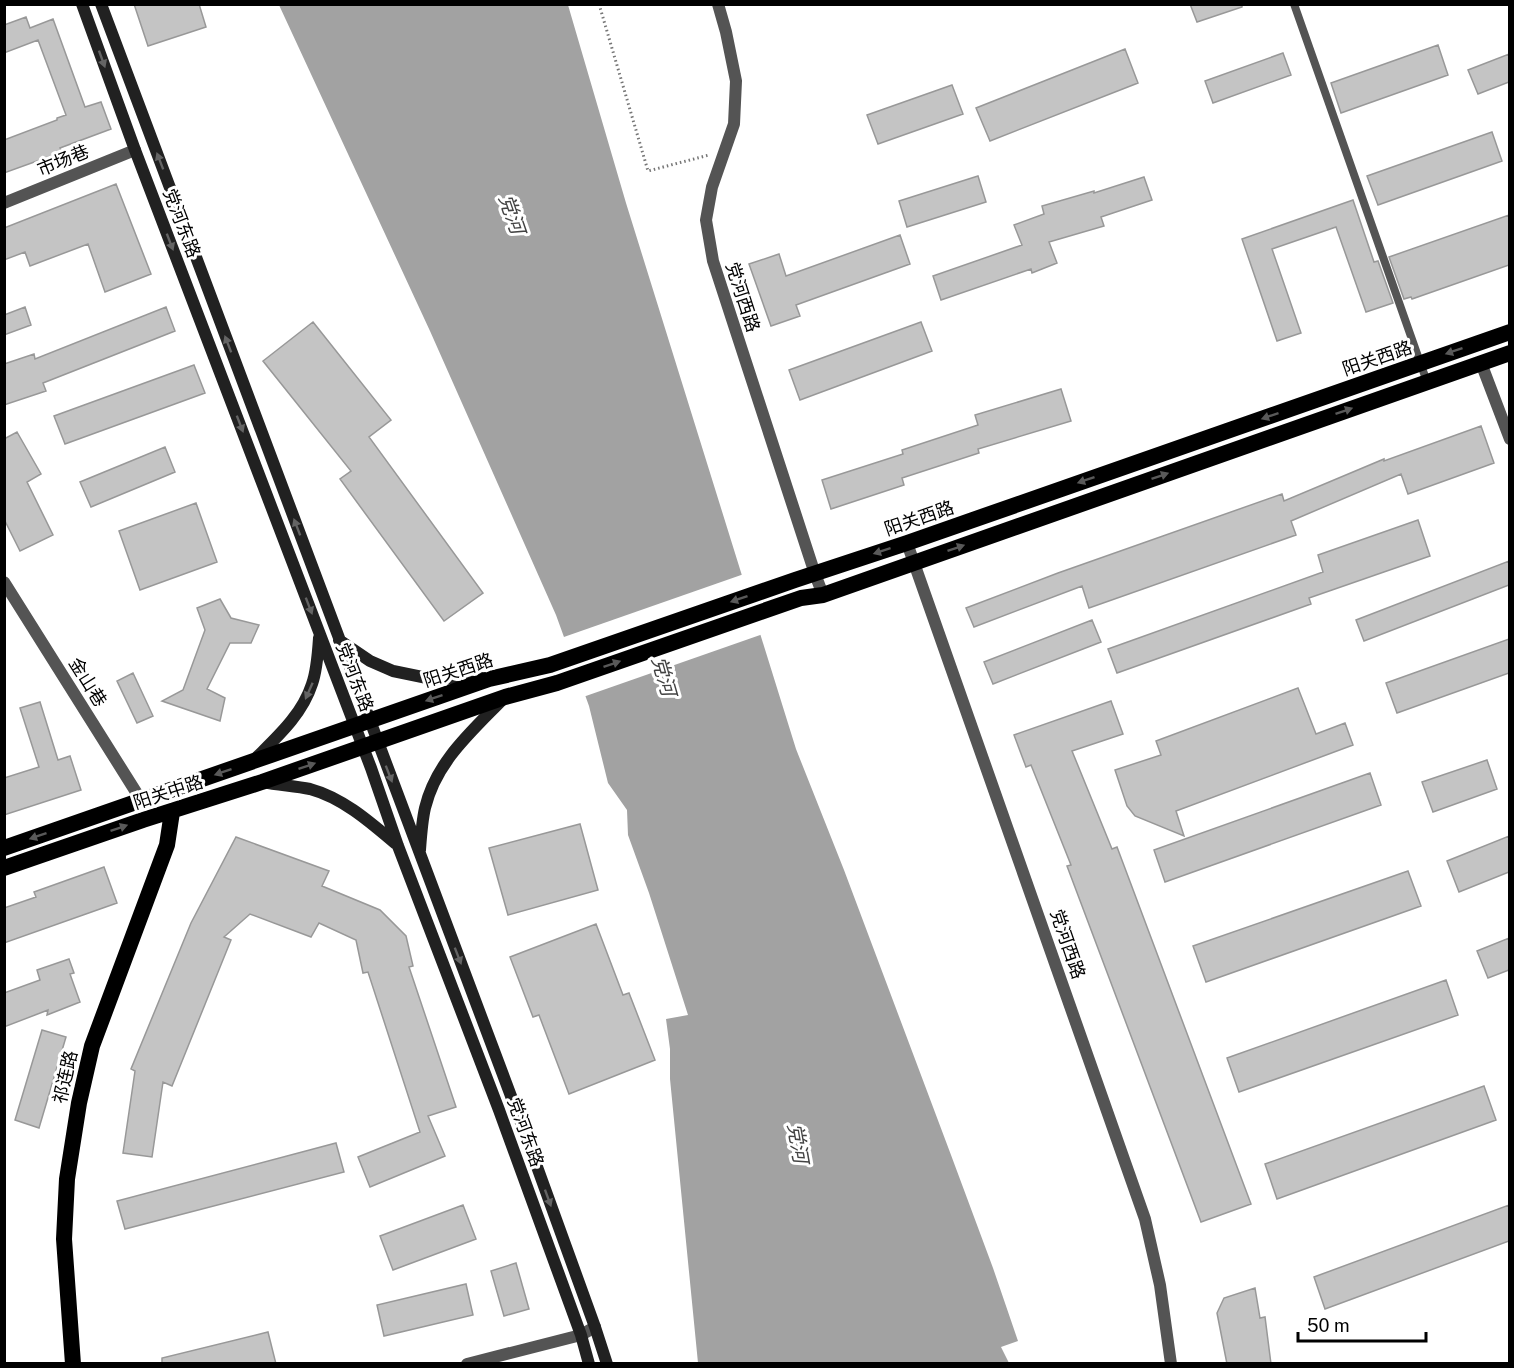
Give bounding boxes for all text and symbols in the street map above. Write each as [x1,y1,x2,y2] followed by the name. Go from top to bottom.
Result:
[97,51,107,69] one-way arrow
[34,140,92,180] street label: 市场巷
[155,152,165,170] one-way arrow
[159,186,205,260] street label: 党河东路
[494,191,531,241] water label: 党河
[166,233,175,251] one-way arrow
[722,260,764,334] street label: 党河西路
[223,335,233,353] one-way arrow
[1340,336,1414,380] street label: 阳关西路
[1445,347,1463,357] one-way arrow
[1335,406,1353,416] one-way arrow
[1261,411,1279,421] one-way arrow
[235,415,245,433] one-way arrow
[1151,471,1169,481] one-way arrow
[1077,476,1095,486] one-way arrow
[882,496,956,540] street label: 阳关西路
[291,517,301,535] one-way arrow
[948,542,966,552] one-way arrow
[873,547,891,557] one-way arrow
[730,594,748,604] one-way arrow
[304,598,314,616] one-way arrow
[332,640,378,714] street label: 党河东路
[421,649,495,691] street label: 阳关西路
[647,653,682,702] water label: 党河
[65,654,111,710] street label: 金山巷
[603,659,621,669] one-way arrow
[304,682,313,699] one-way arrow
[425,694,443,704] one-way arrow
[298,761,316,771] one-way arrow
[385,765,394,783] one-way arrow
[214,768,232,778] one-way arrow
[131,771,205,813] street label: 阳关中路
[110,823,128,833] one-way arrow
[29,831,47,841] one-way arrow
[1046,907,1090,981] street label: 党河西路
[453,948,463,966] one-way arrow
[49,1048,81,1106] street label: 祁连路
[504,1095,548,1169] street label: 党河东路
[783,1121,814,1169] water label: 党河
[544,1189,553,1207] one-way arrow
[1298,1305,1426,1343] scale bar
[1307,1315,1350,1336] text: 50 m

